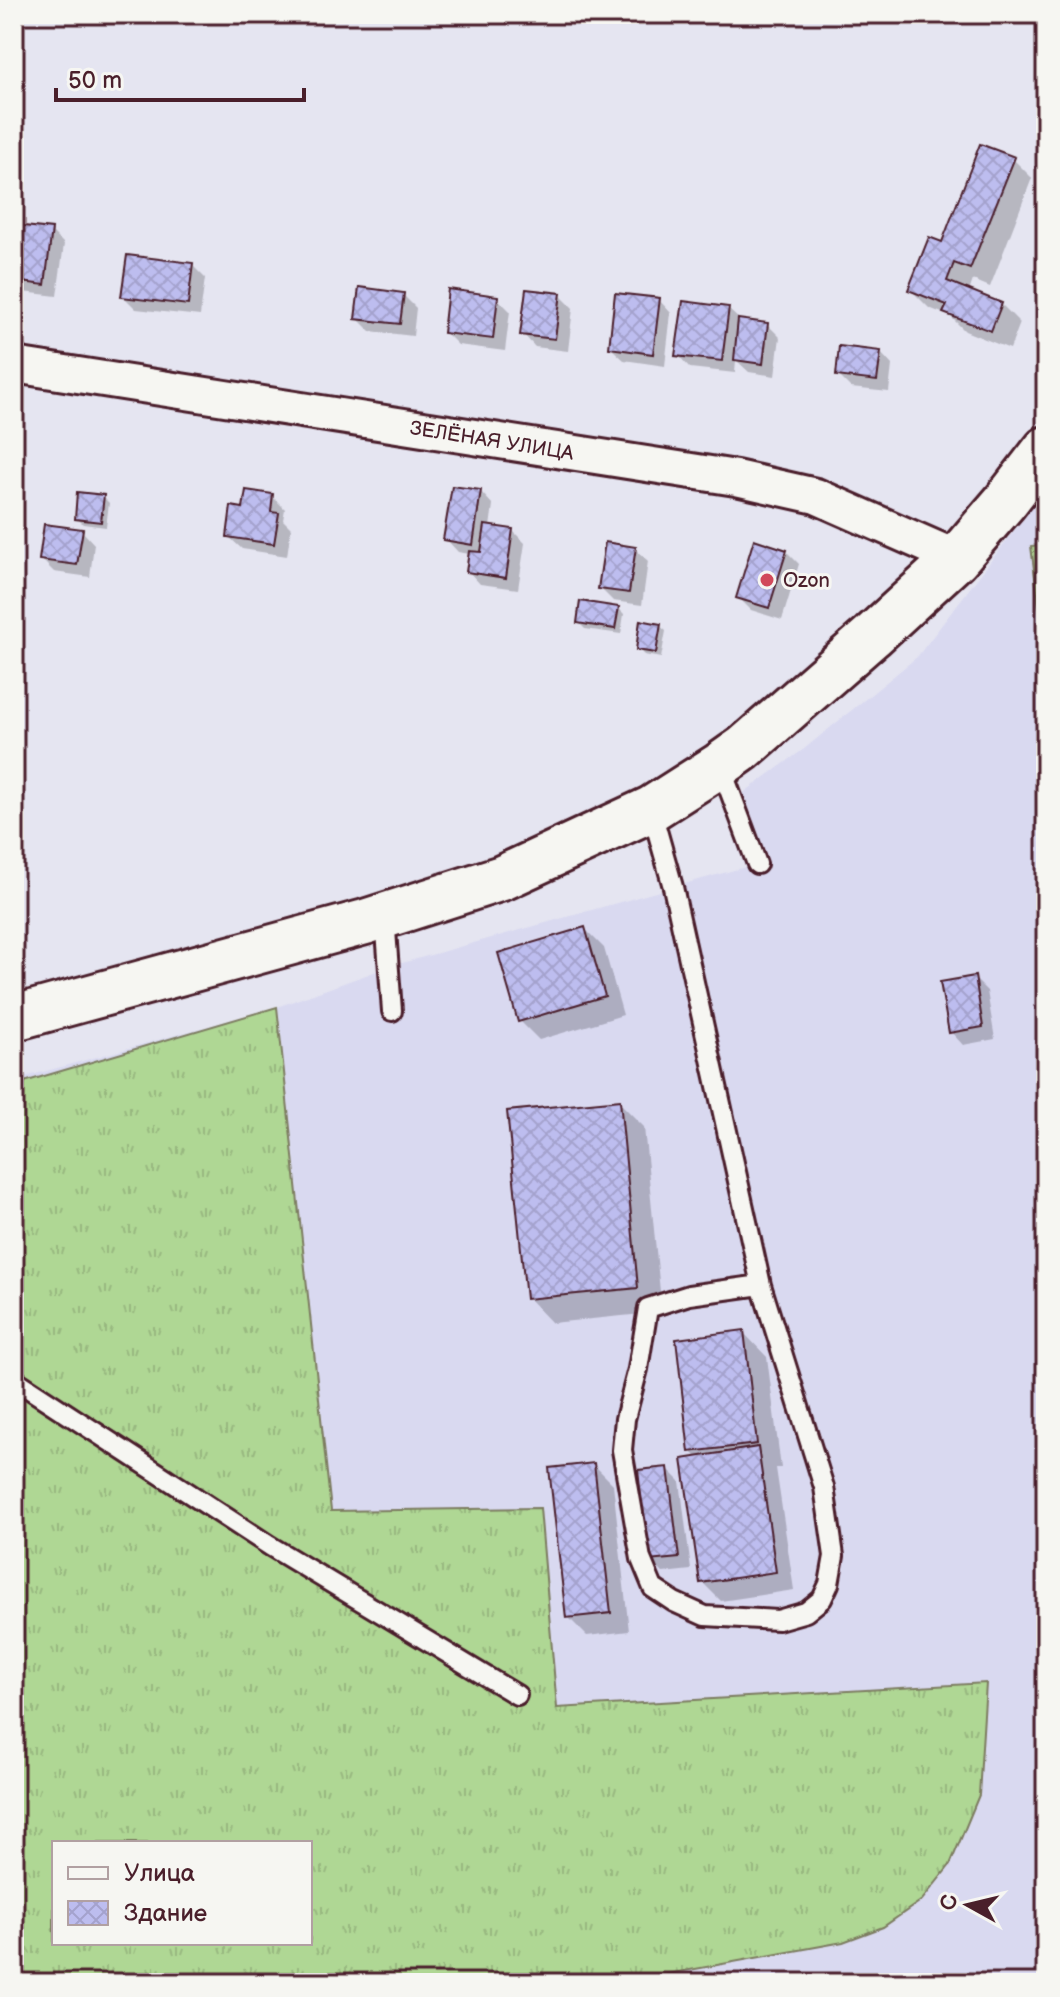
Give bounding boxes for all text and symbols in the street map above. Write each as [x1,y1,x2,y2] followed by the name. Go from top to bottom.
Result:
[56,52,304,102] scale bar
[68,66,122,95] text: 50 m
[408,415,576,466] street label: ЗЕЛЁНАЯ УЛИЦА
[783,569,830,593] place label: Ozon
[758,571,776,589] marker: Ozon
[52,1841,312,1945] legend
[124,1859,195,1888] text: Улица
[928,1865,1008,1945] north arrow
[935,1893,964,1912] text: С
[124,1899,207,1928] text: Здание

